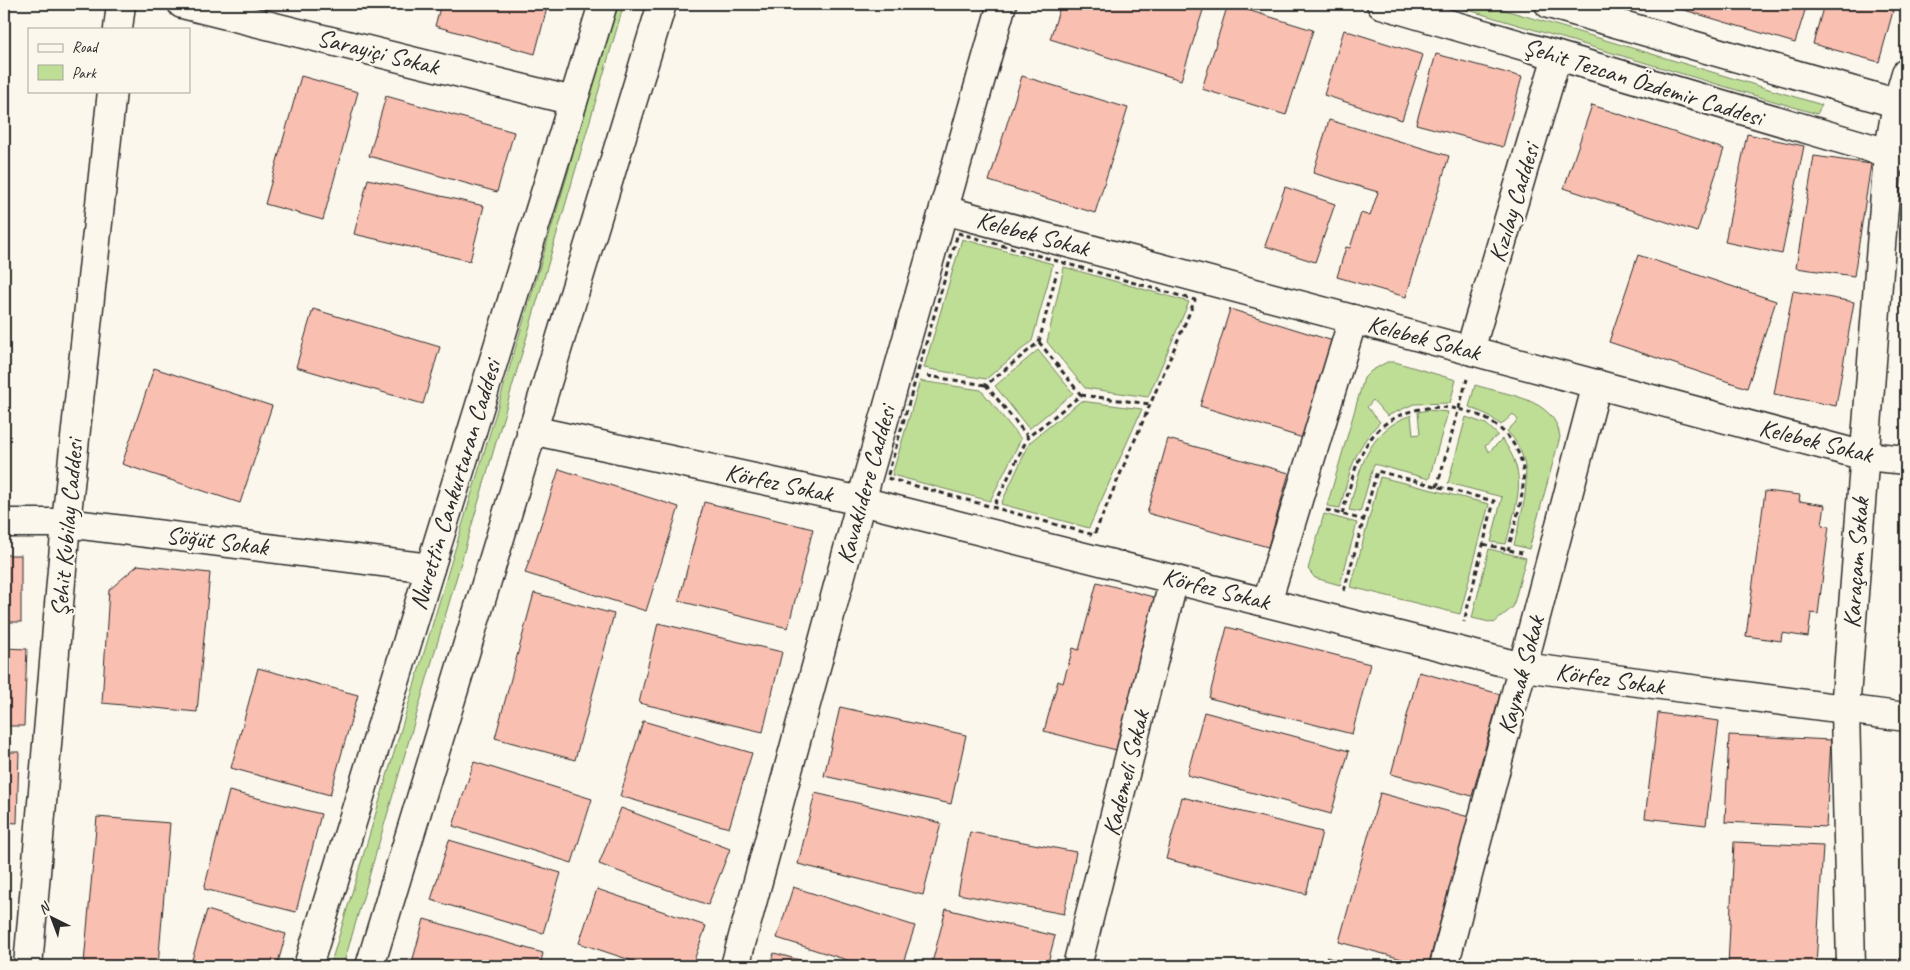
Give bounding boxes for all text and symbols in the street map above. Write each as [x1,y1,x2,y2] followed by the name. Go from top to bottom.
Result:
[314,21,444,83] street label: Sarayiçi Sokak
[28,28,190,92] legend
[1519,30,1770,135] street label: Şehit Tezcan Özdemir Caddesi
[72,38,99,57] text: Road
[72,64,97,83] text: Park
[1481,137,1548,266] street label: Kızılay Caddesi
[973,204,1095,265] street label: Kelebek Sokak
[1364,308,1486,369] street label: Kelebek Sokak
[402,353,509,614] street label: Nurettin Cankurtaran Caddesi
[829,399,904,567] street label: Kavaklıdere Caddesi
[1756,412,1878,471] street label: Kelebek Sokak
[43,434,91,618] street label: Şehit Kubilay Caddesi
[722,456,838,510] street label: Körfez Sokak
[1835,495,1877,629] street label: Karaçam Sokak
[164,519,272,563] street label: Söğüt Sokak
[1159,560,1275,618] street label: Körfez Sokak
[1490,611,1553,738] street label: Kaymak Sokak
[1554,656,1668,703] street label: Körfez Sokak
[1095,705,1157,839] street label: Kademeli Sokak
[28,892,78,942] north arrow
[35,898,54,918] text: N

